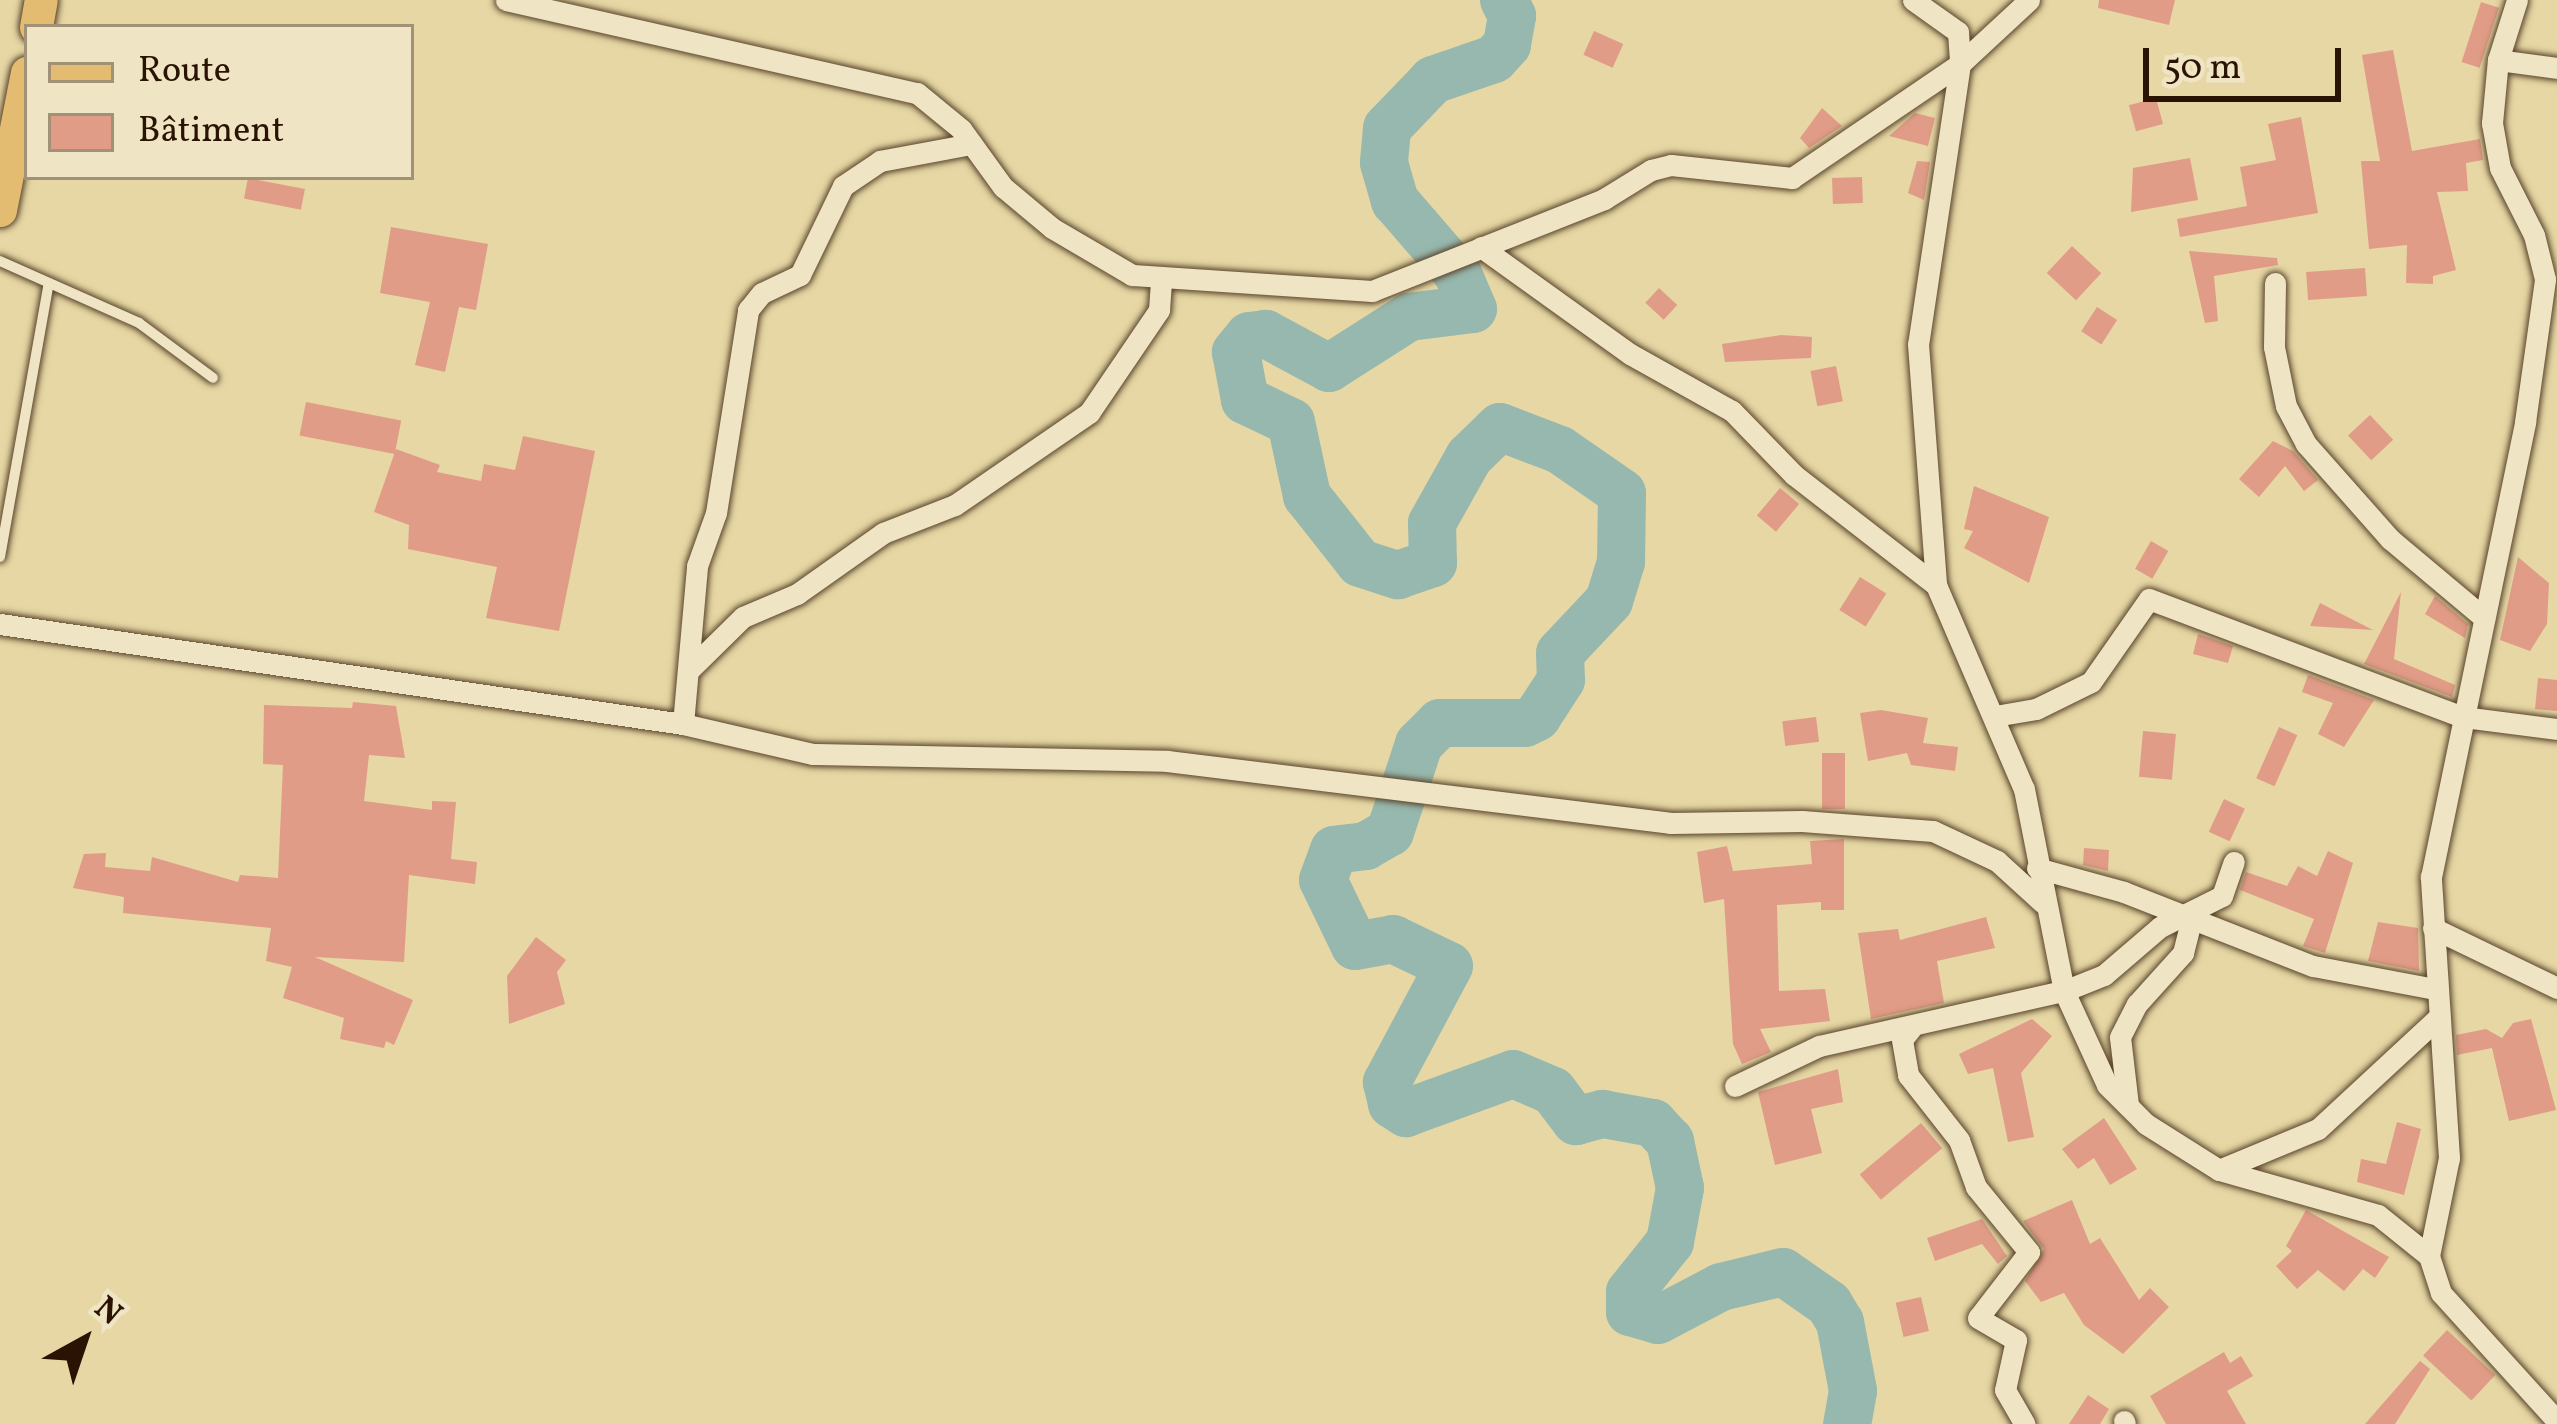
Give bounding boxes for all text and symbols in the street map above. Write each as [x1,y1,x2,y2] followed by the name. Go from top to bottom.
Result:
[24,24,414,180] legend
[2149,24,2347,98] scale bar
[2164,44,2241,94] text: 50 m
[138,47,231,97] text: Route
[138,107,284,157] text: Bâtiment
[24,1280,144,1400] north arrow
[83,1287,131,1338] text: N

